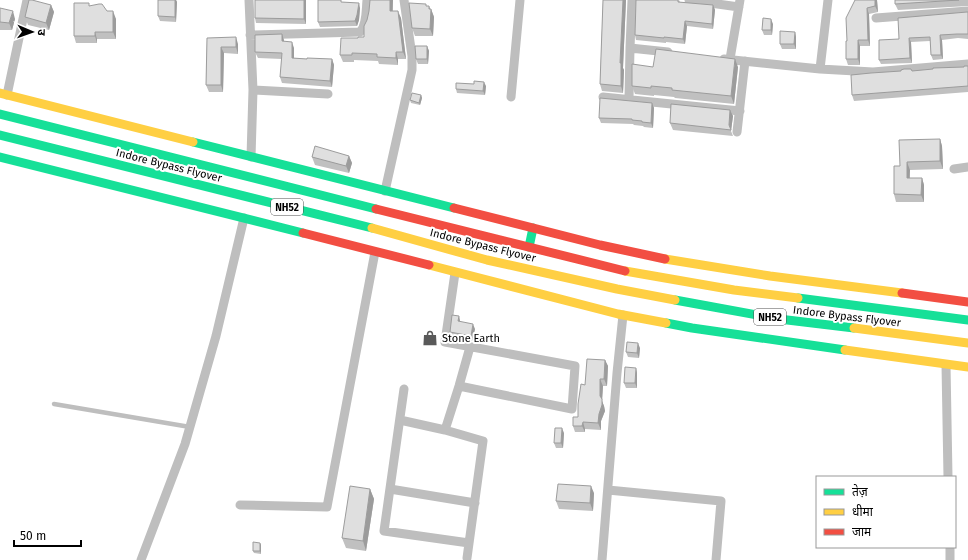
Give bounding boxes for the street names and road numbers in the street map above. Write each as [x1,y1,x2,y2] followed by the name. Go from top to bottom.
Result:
[115,146,224,185] street label: Indore Bypass Flyover
[271,199,303,215] road number: NH52
[429,226,538,265] street label: Indore Bypass Flyover
[792,303,902,330] street label: Indore Bypass Flyover
[754,309,786,325] road number: NH52

